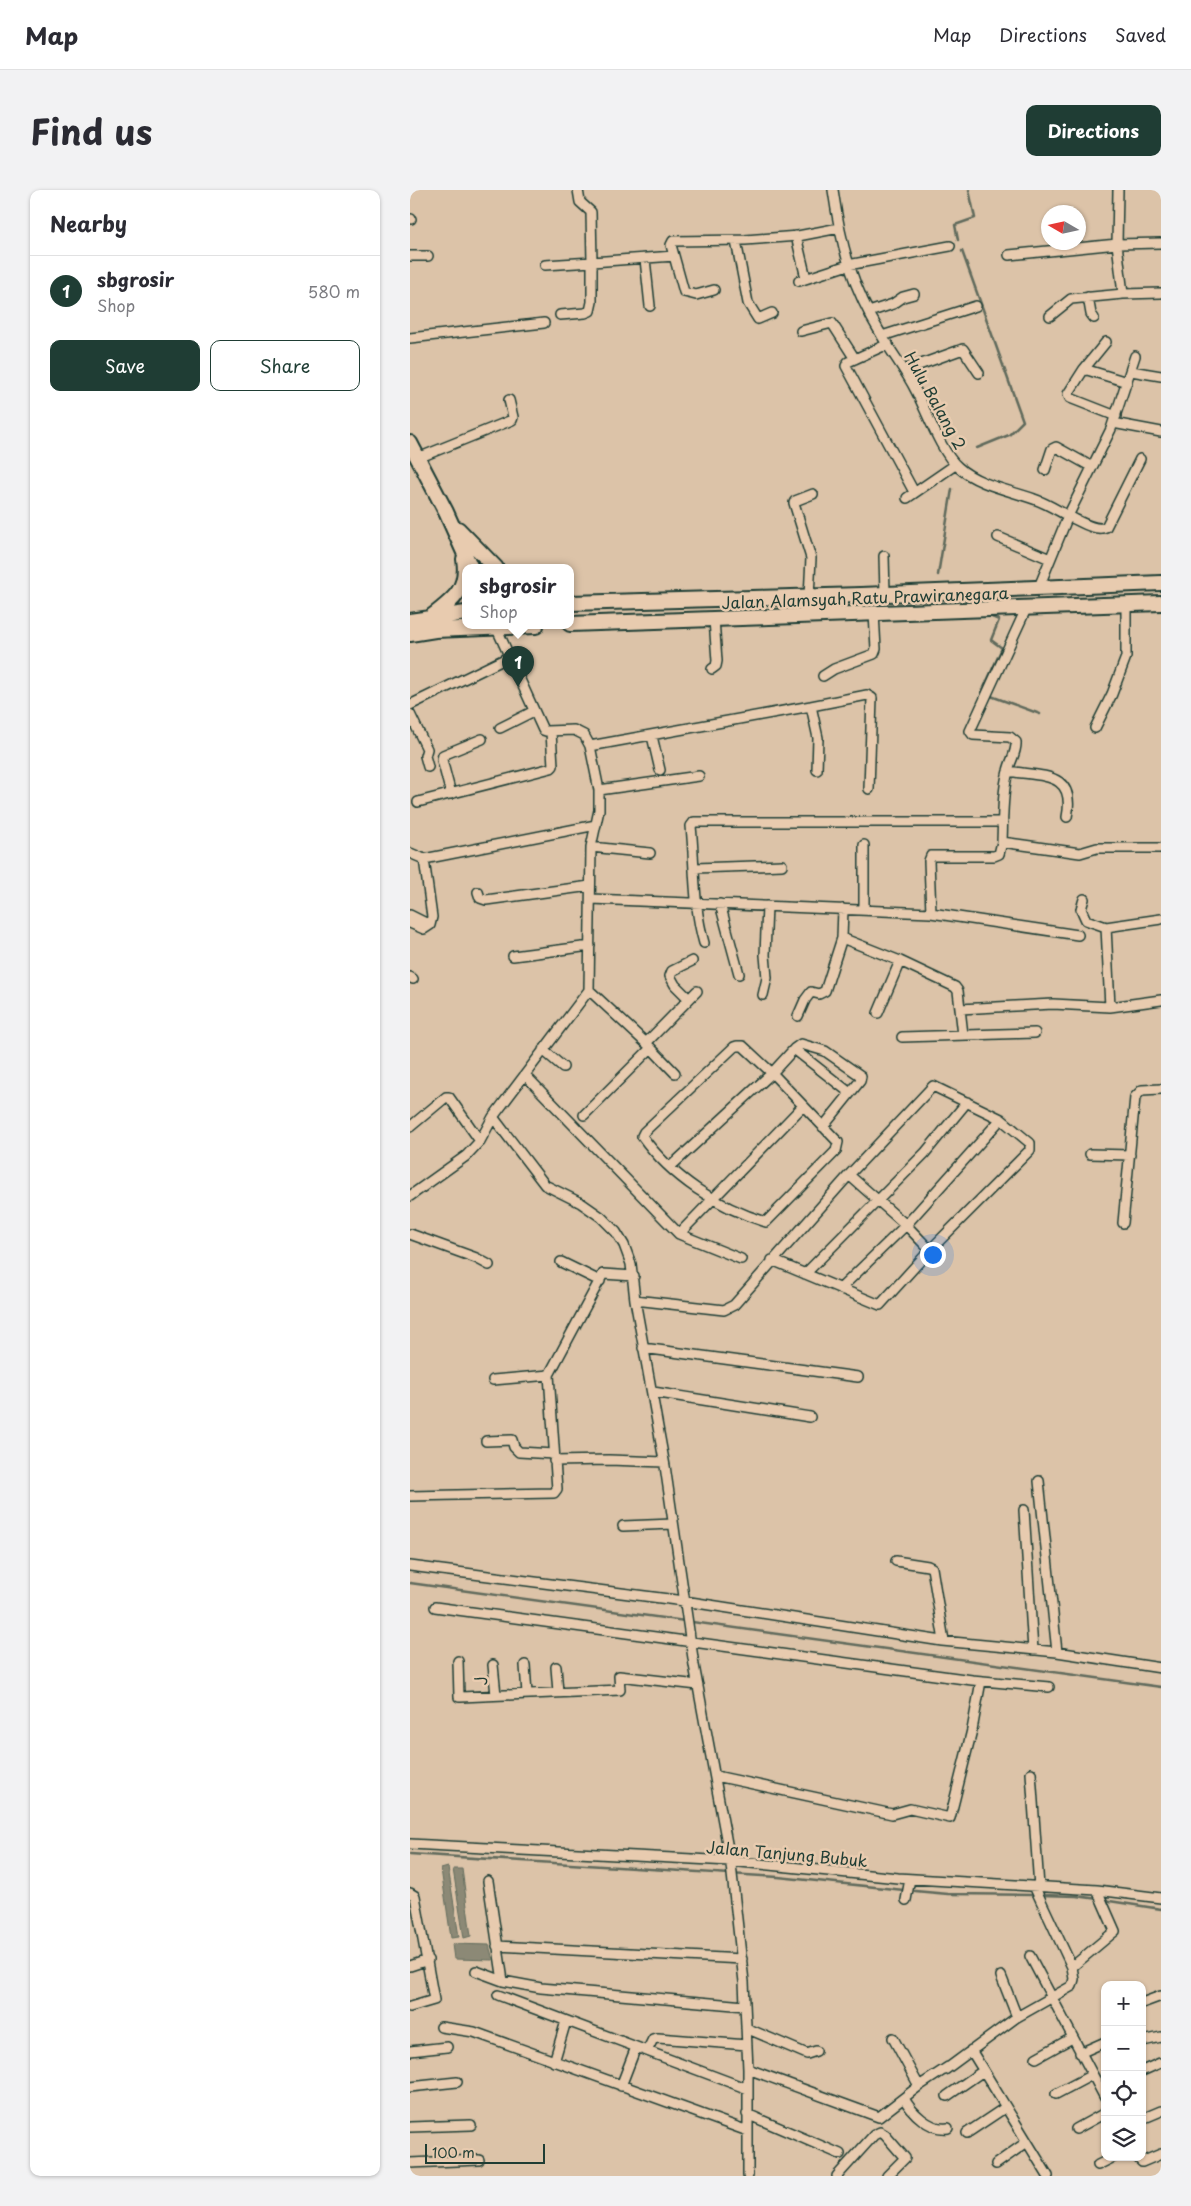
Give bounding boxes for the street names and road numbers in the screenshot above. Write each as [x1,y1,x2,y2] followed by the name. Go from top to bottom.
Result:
[899,346,973,454] street label: Hulu Balang 2
[721,580,1009,614] street label: Jalan Alamsyah Ratu Prawiranegara
[468,1675,492,1687] street label: J
[705,1834,869,1872] street label: Jalan Tanjung Bubuk

